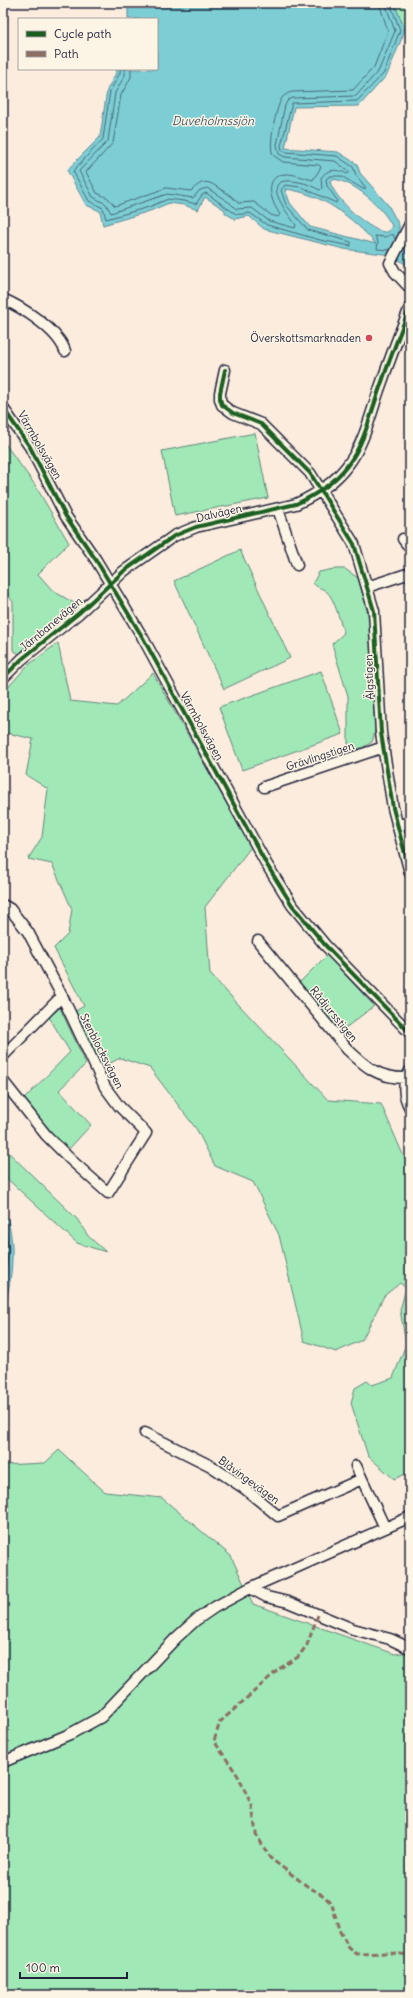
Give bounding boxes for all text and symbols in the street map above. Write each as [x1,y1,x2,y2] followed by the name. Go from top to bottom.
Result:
[18,18,158,70] legend
[54,26,111,41] text: Cycle path
[54,46,79,61] text: Path
[172,113,255,128] water label: Duveholmssjön
[250,330,361,345] place label: Överskottsmarknaden
[364,333,374,343] marker: Överskottsmarknaden
[15,408,65,482] street label: Värmbolsvägen
[195,501,243,525] street label: Dalvägen
[17,594,85,654] street label: Järnbanevägen
[360,654,377,700] street label: Älgstigen
[177,689,227,763] street label: Värmbolsvägen
[284,738,356,774] street label: Grävlingstigen
[307,983,361,1045] street label: Rådjursstigen
[77,1011,127,1091] street label: Stenblocksvägen
[216,1453,282,1507] street label: Blåvingevägen
[20,1954,127,1980] scale bar
[26,1960,60,1975] text: 100 m

